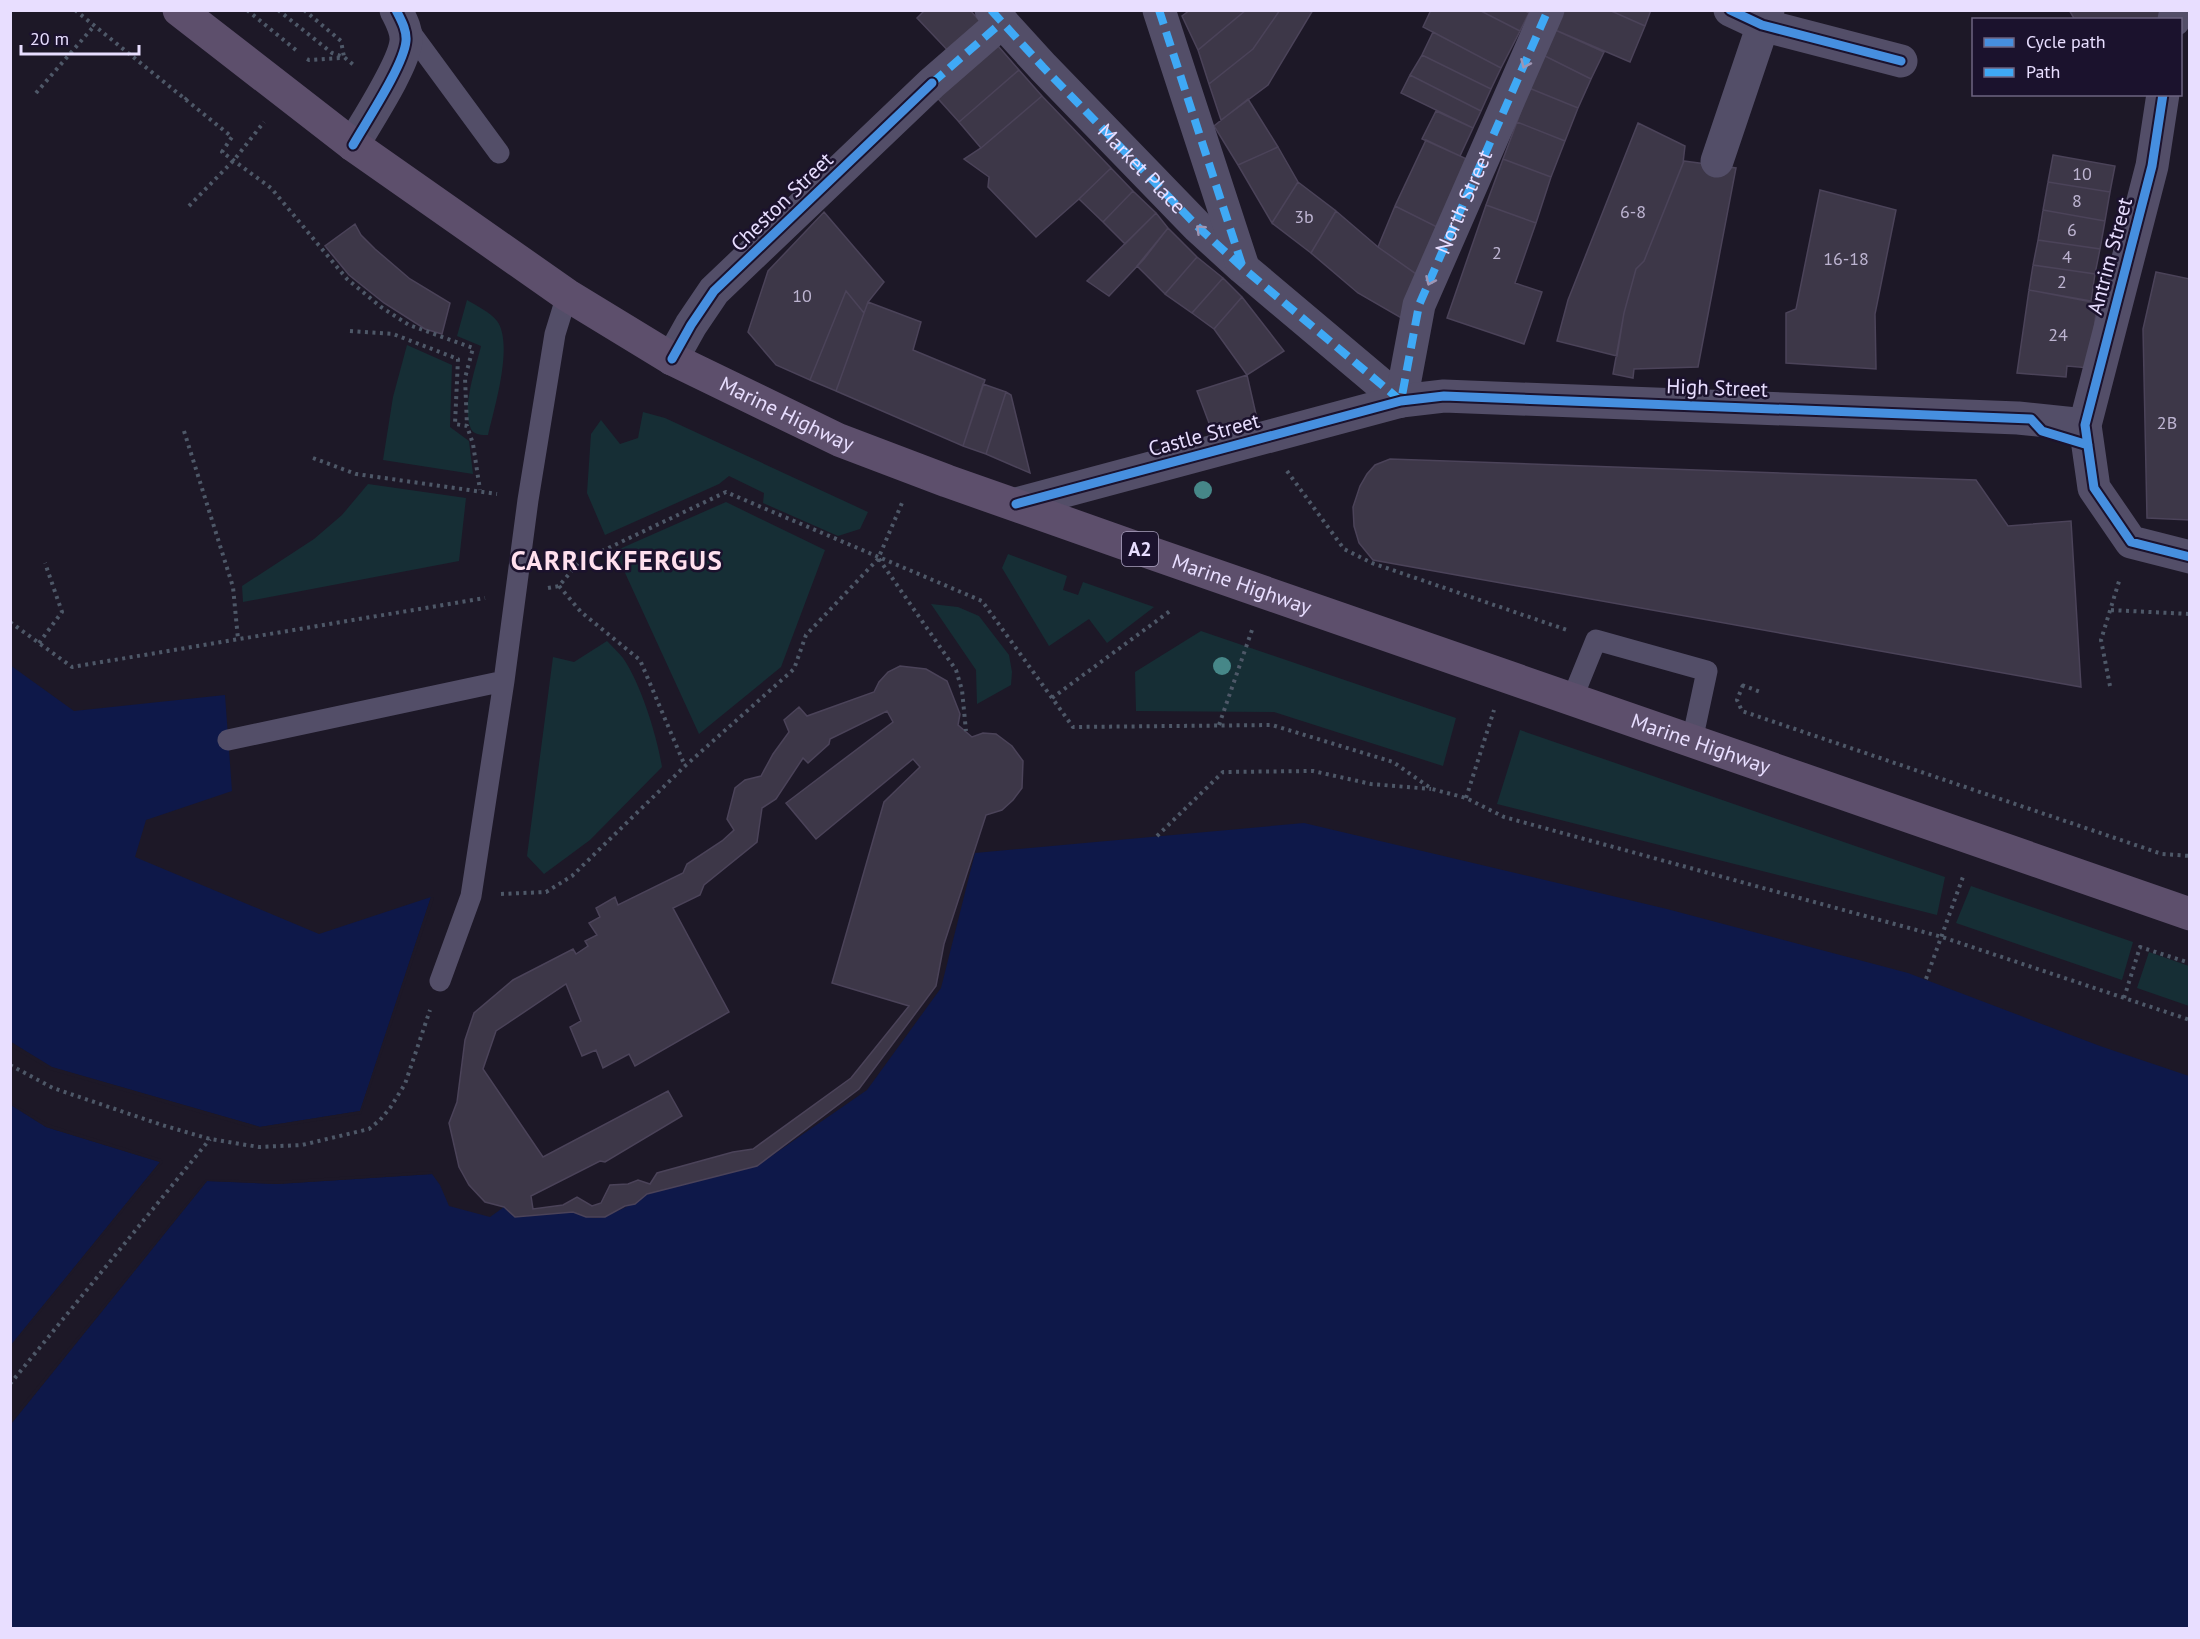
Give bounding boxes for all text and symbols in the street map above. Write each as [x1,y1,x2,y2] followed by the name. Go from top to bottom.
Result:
[21,18,140,56] scale bar
[1972,18,2182,96] legend
[30,27,69,50] text: 20 m
[2026,30,2106,53] text: Cycle path
[1520,58,1532,69] one-way arrow
[2026,60,2060,83] text: Path
[1092,118,1192,219] street label: Market Place
[725,146,838,257] street label: Cheston Street
[1429,146,1498,258] street label: North Street
[2072,162,2092,185] house number: 10
[2072,189,2082,212] house number: 8
[2081,194,2138,317] street label: Antrim Street
[1620,200,1646,223] house number: 6-8
[1294,205,1314,228] house number: 3b
[2067,218,2077,241] house number: 6
[1196,225,1207,236] one-way arrow
[1492,241,1502,264] house number: 2
[2062,245,2072,268] house number: 4
[1823,247,1869,270] house number: 16-18
[2057,270,2067,293] house number: 2
[1425,275,1437,286] one-way arrow
[792,284,812,307] house number: 10
[2048,323,2068,346] house number: 24
[715,370,858,457] street label: Marine Highway
[1666,372,1768,403] street label: High Street
[1145,407,1262,462] street label: Castle Street
[2157,411,2177,434] house number: 2B
[1122,532,1158,566] road number: A2
[511,543,723,577] district label: CARRICKFERGUS
[1169,547,1315,621] street label: Marine Highway
[1628,707,1774,780] street label: Marine Highway

